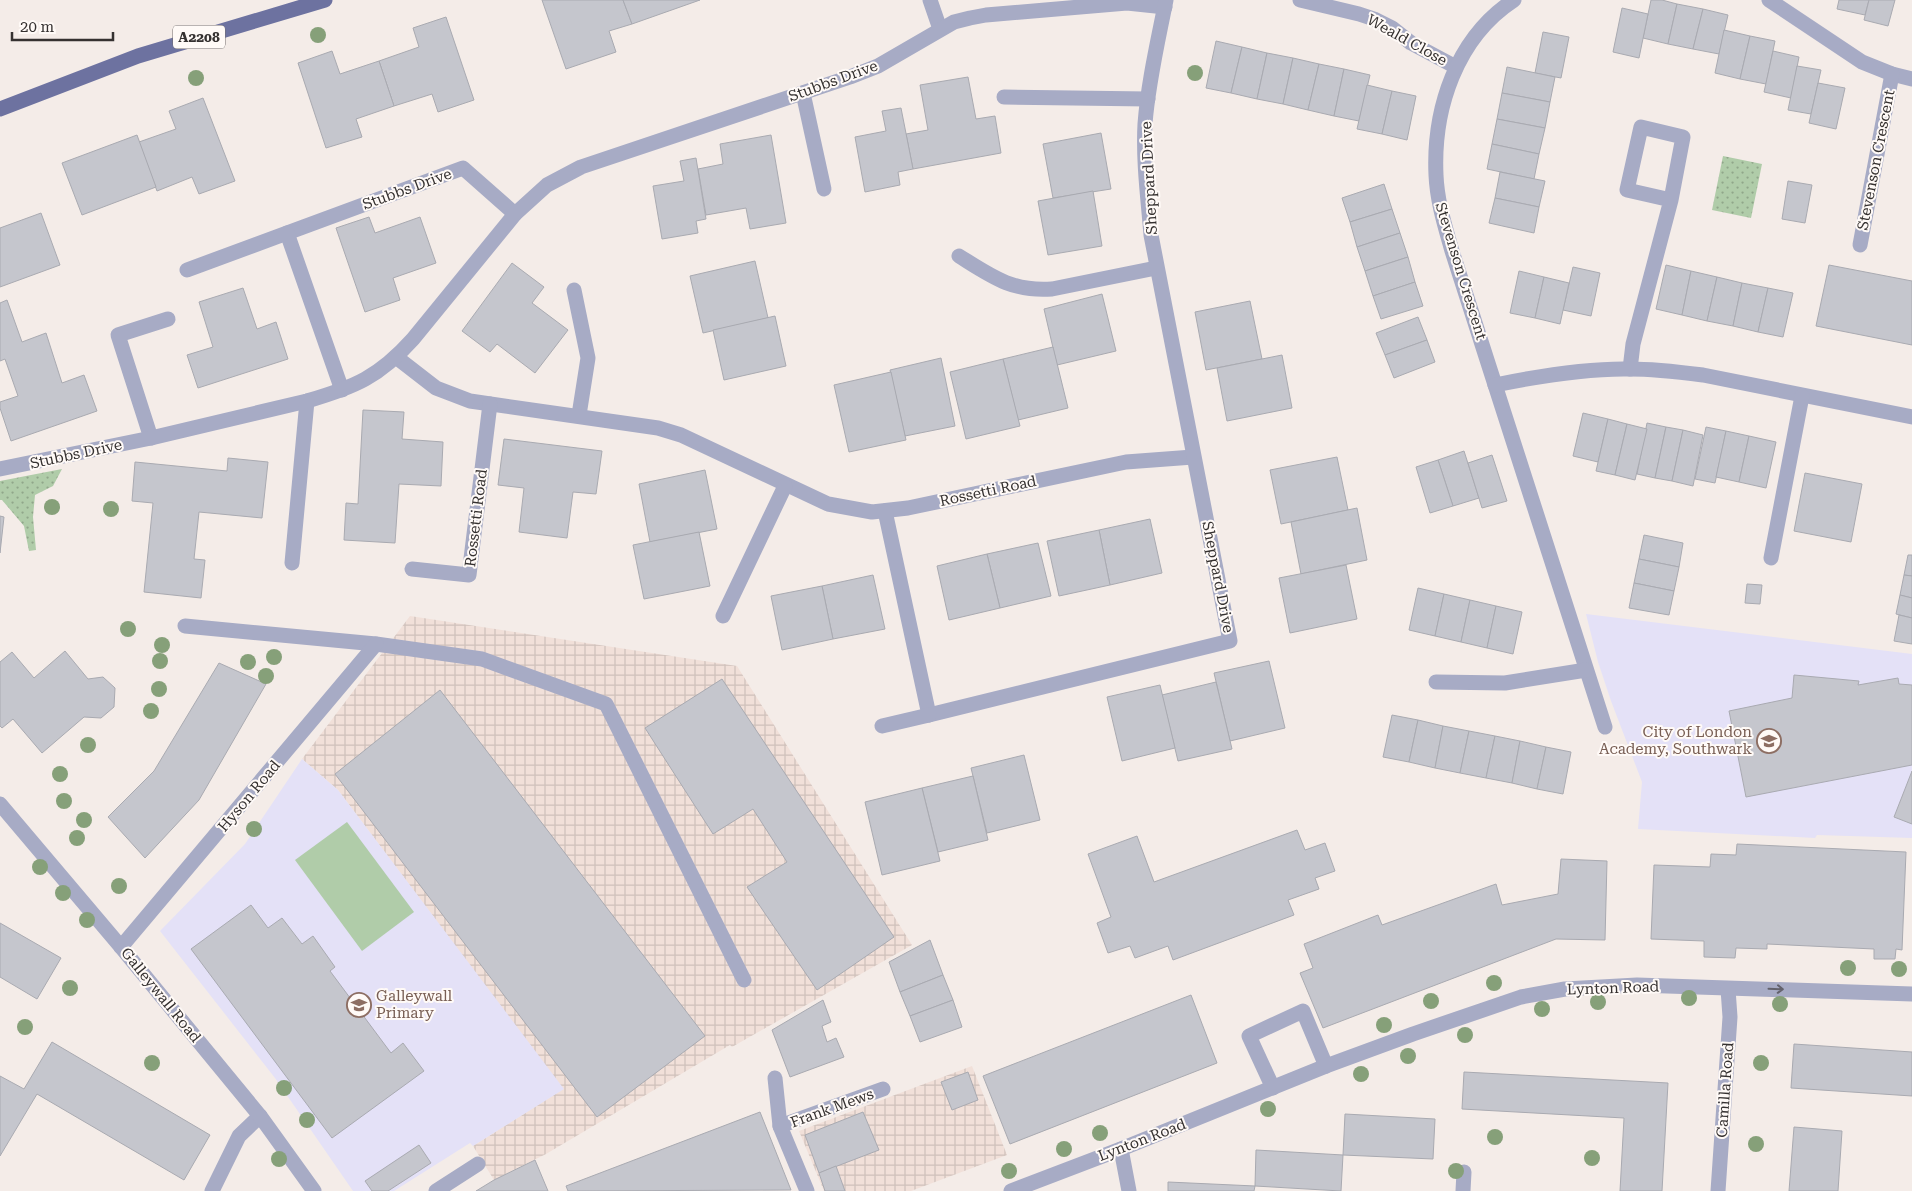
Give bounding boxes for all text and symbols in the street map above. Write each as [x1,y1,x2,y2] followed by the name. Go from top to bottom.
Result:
[12,10,114,42] scale bar
[1364,11,1450,69] street label: Weald Close
[20,18,55,36] text: 20 m
[173,26,225,48] road number: A2208
[786,57,880,105] street label: Stubbs Drive
[1854,88,1899,232] street label: Stevenson Crescent
[1137,121,1161,235] street label: Sheppard Drive
[360,165,454,213] street label: Stubbs Drive
[1432,200,1491,342] street label: Stevenson Crescent
[28,435,124,473] street label: Stubbs Drive
[461,468,491,568] street label: Rossetti Road
[938,472,1038,510] street label: Rossetti Road
[1198,520,1238,634] street label: Sheppard Drive
[1599,723,1752,758] place label: City of London Academy, Southwark
[1756,728,1782,754] school or university icon: City of London Academy, Southwark
[214,756,284,835] street label: Hyson Road
[117,944,205,1046] street label: Galleywall Road
[1566,977,1660,999] street label: Lynton Road
[1768,984,1784,994] one-way arrow
[376,987,453,1022] place label: Galleywall Primary
[346,992,372,1018] school or university icon: Galleywall Primary
[1713,1041,1737,1138] street label: Camilla Road
[788,1085,876,1131] street label: Frank Mews
[1096,1115,1189,1165] street label: Lynton Road

